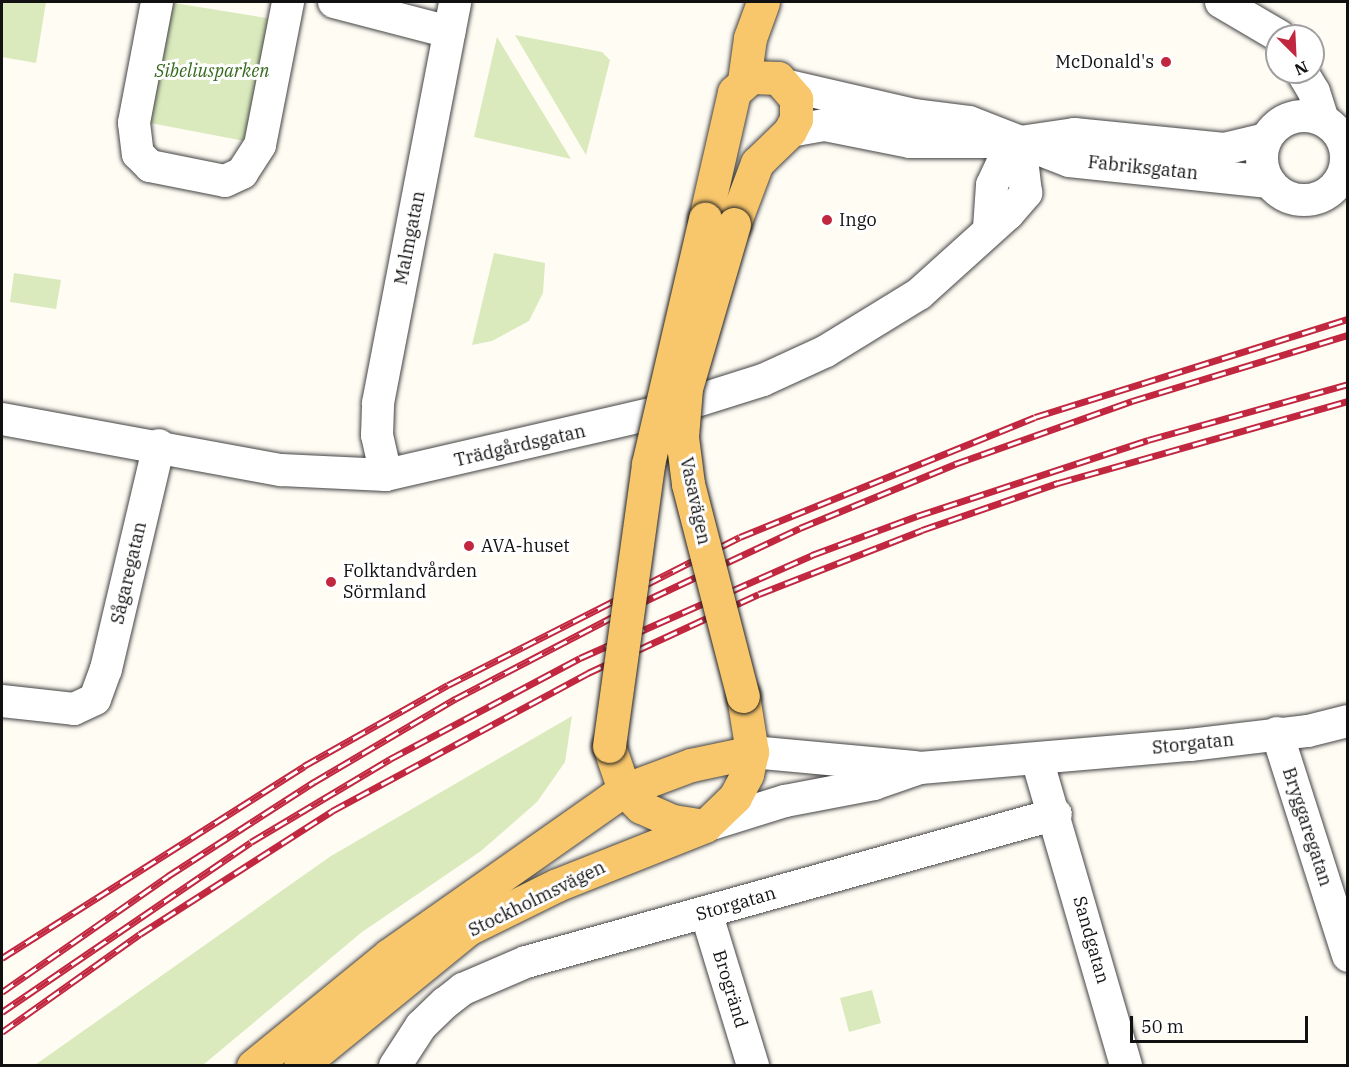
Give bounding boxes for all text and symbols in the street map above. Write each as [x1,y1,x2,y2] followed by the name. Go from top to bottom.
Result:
[1265,24,1325,84] north arrow
[1055,51,1154,73] place label: McDonald's
[1159,55,1173,69] marker: McDonald's
[1292,57,1311,80] text: N
[155,60,269,82] park label: Sibeliusparken
[1087,151,1199,185] street label: Fabriksgatan
[390,189,430,287] street label: Malmgatan
[839,209,877,231] place label: Ingo
[820,213,834,227] marker: Ingo
[452,420,588,472] street label: Trädgårdsgatan
[675,455,715,547] street label: Vasavägen
[107,520,151,626] street label: Sågaregatan
[481,535,570,557] place label: AVA-huset
[462,539,476,553] marker: AVA-huset
[343,561,477,604] place label: Folktandvården Sörmland
[324,575,338,589] marker: Folktandvården Sörmland
[1151,729,1235,759] street label: Storgatan
[1278,765,1336,889] street label: Bryggaregatan
[465,857,609,941] street label: Stockholmsvägen
[694,882,778,926] street label: Storgatan
[1068,894,1114,986] street label: Sandgatan
[708,947,752,1031] street label: Brogränd
[1133,1004,1312,1042] scale bar
[1141,1015,1184,1038] text: 50 m

